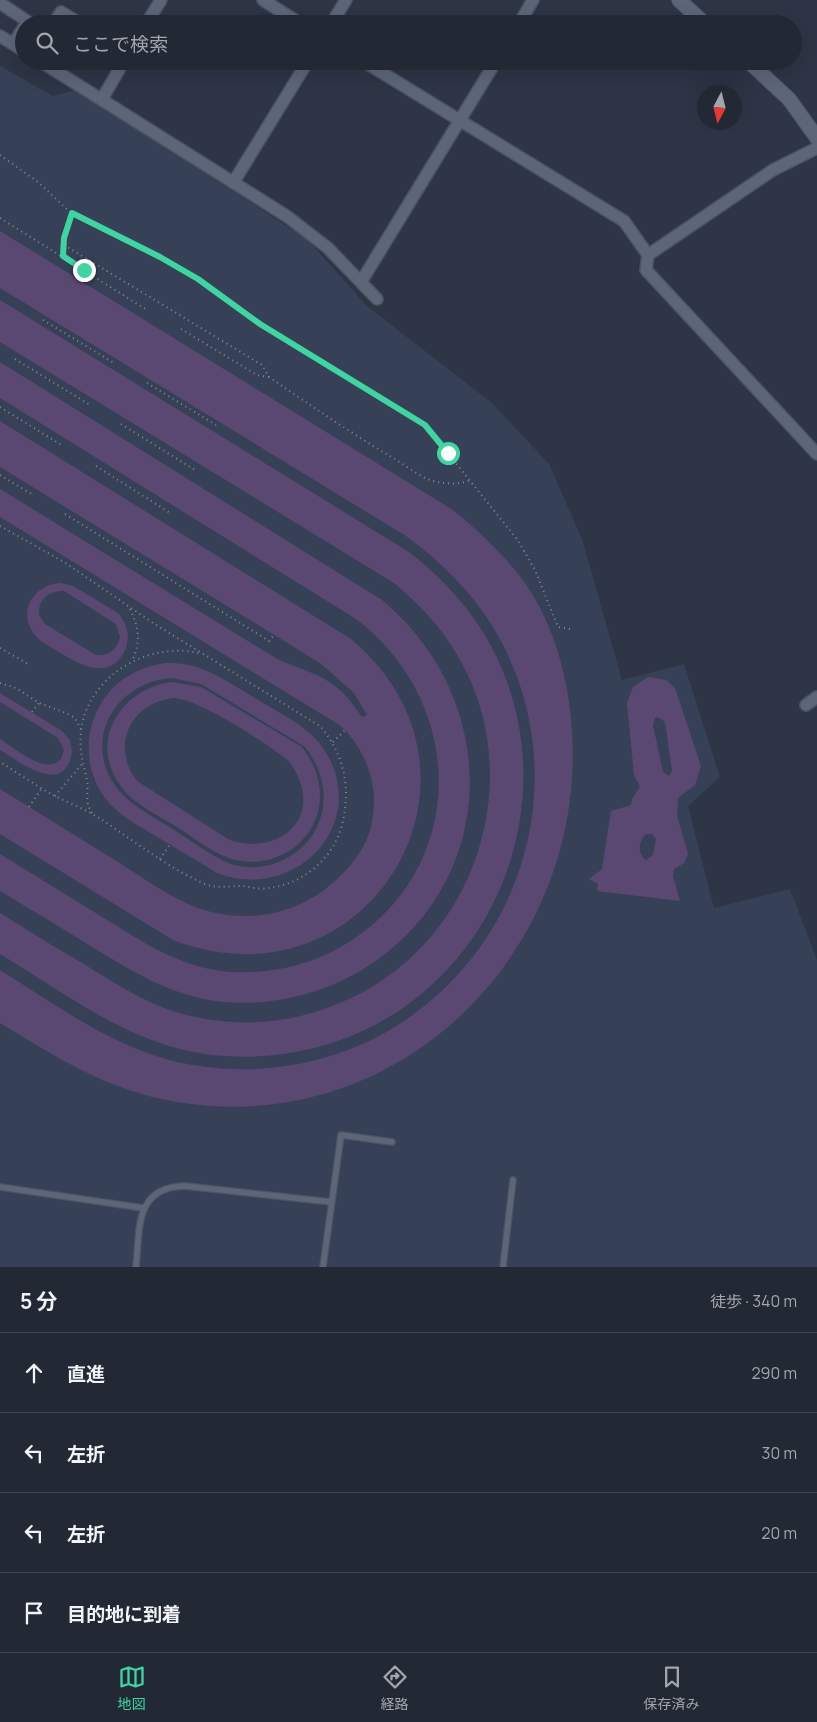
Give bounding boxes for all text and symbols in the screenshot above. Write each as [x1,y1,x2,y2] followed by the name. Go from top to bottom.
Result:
[15,15,802,70] search box
[33,29,61,57] icon: search
[73,31,168,57] text: ここで検索
[697,85,742,130] north arrow
[73,259,96,282] route end
[437,442,460,465] route start
[20,1287,58,1315] text: 5 分
[710,1290,797,1312] text: 徒歩 · 340 m
[20,1359,48,1387] icon: ahead
[67,1361,105,1387] text: 直進
[751,1362,797,1384] text: 290 m
[20,1439,48,1467] icon: left
[67,1441,105,1467] text: 左折
[762,1442,797,1464] text: 30 m
[20,1519,48,1547] icon: left
[67,1521,105,1547] text: 左折
[761,1522,797,1544] text: 20 m
[20,1599,48,1627] icon: arrive
[67,1601,181,1627] text: 目的地に到着
[118,1663,146,1713] tab: 地図
[381,1663,409,1713] tab: 経路
[644,1663,700,1713] tab: 保存済み

